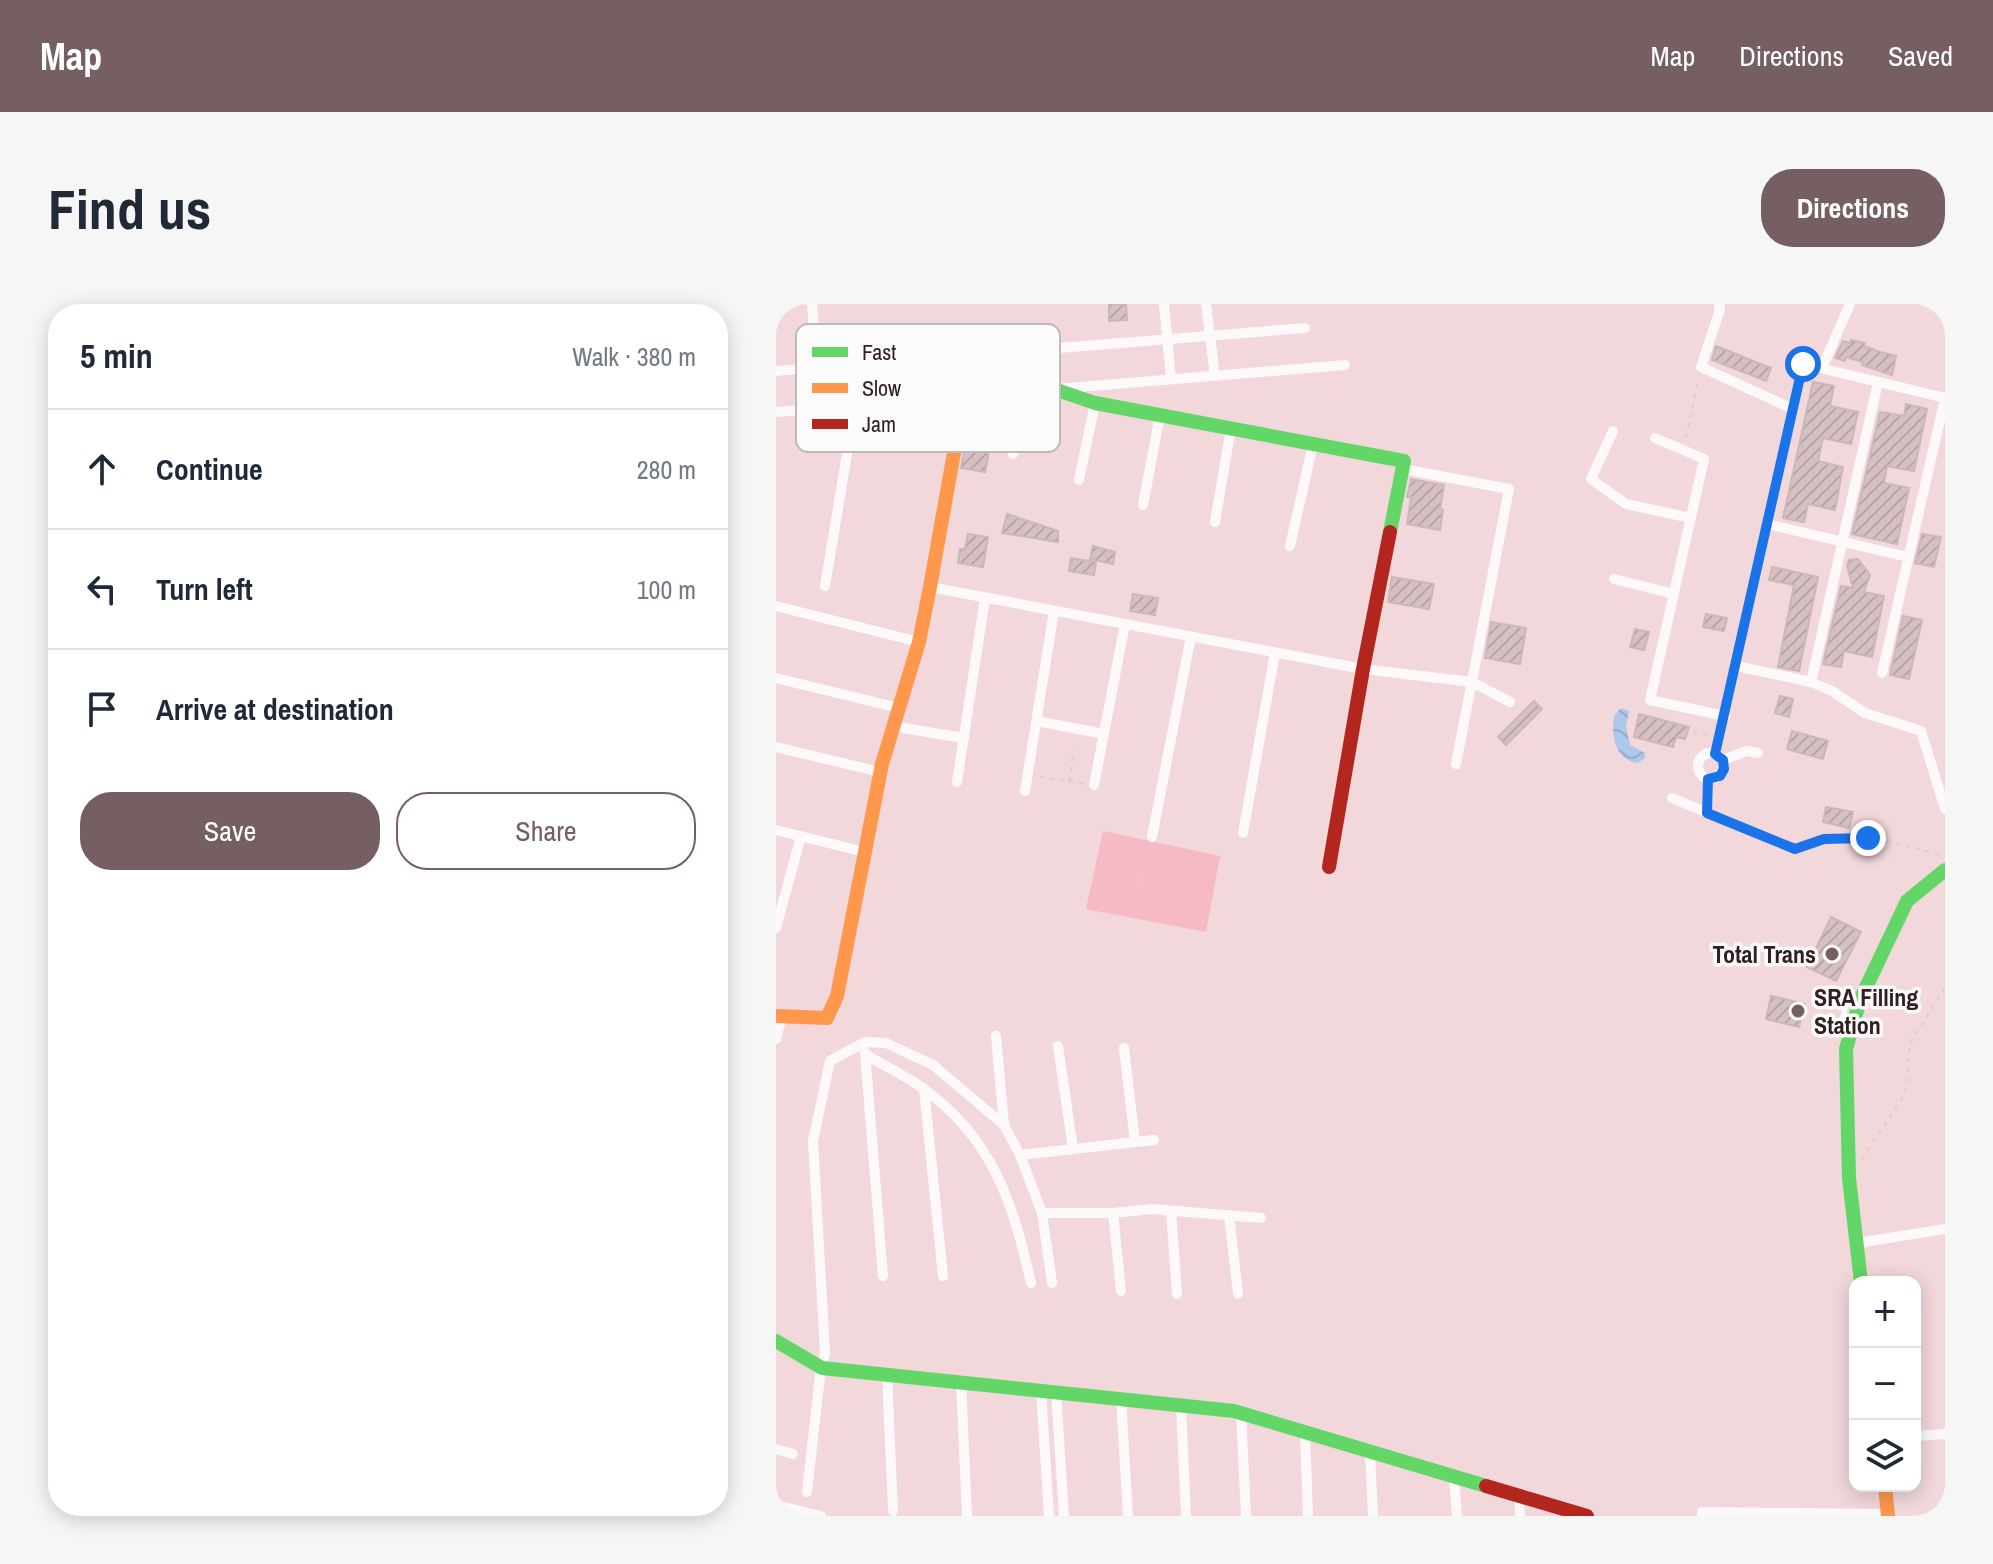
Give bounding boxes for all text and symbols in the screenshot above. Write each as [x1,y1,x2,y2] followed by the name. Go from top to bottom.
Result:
[40,31,102,82] text: Map
[1651,37,1695,75] text: Map
[1739,37,1844,75] text: Directions
[1888,37,1953,75] text: Saved
[1761,169,1945,247] button: Directions
[48,171,211,246] text: Find us
[796,324,1060,452] legend
[80,333,153,379] text: 5 min
[862,337,896,367] text: Fast
[572,339,696,374] text: Walk · 380 m
[1785,346,1821,382] route start
[862,373,901,403] text: Slow
[862,409,896,439] text: Jam
[80,447,124,491] icon: ahead
[156,449,263,489] text: Continue
[637,452,696,487] text: 280 m
[80,567,124,611] icon: left
[156,569,253,609] text: Turn left
[637,572,696,607] text: 100 m
[80,687,124,731] icon: arrive
[156,689,394,729] text: Arrive at destination
[80,792,380,870] button: Save
[396,792,696,870] button: Share
[1850,820,1886,856] route end
[1712,938,1816,970] place label: Total Trans
[1823,945,1841,963] marker: Total Trans
[1814,981,1918,1041] place label: SRA Filling Station
[1789,1002,1807,1020] marker: SRA Filling Station
[1849,1276,1921,1492] map controls
[1849,1276,1921,1348] button: +
[1849,1348,1921,1420] button: −
[1849,1420,1921,1492] button: layers

